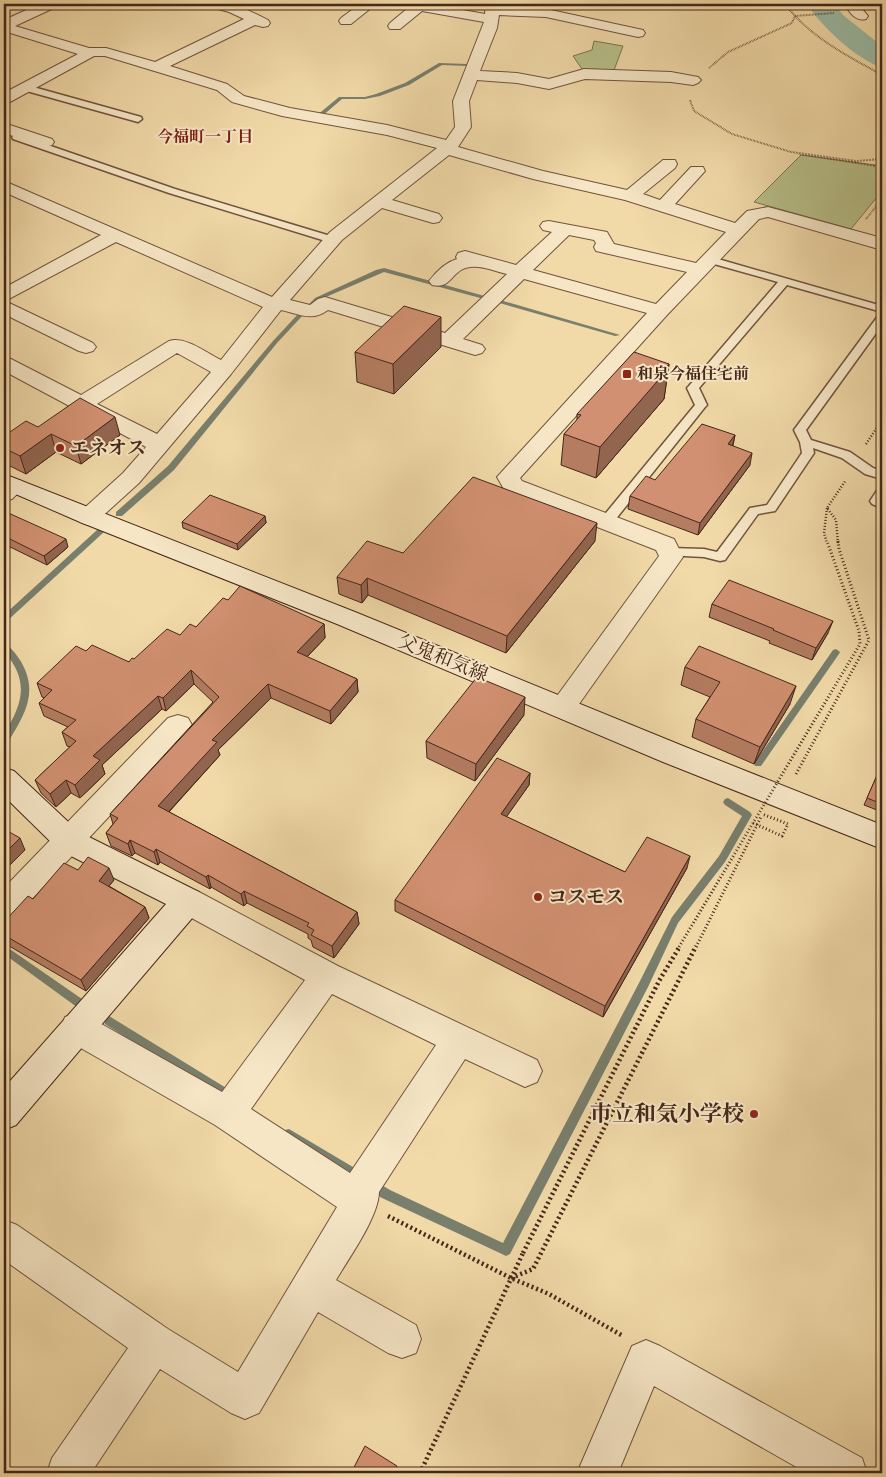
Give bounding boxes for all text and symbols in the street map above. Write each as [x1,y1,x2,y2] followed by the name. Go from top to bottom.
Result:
[157,126,253,148] district label: 今福町一丁目
[637,363,749,385] place label: 和泉今福住宅前
[621,368,633,380] marker: 和泉今福住宅前
[70,435,146,461] place label: エネオス
[54,442,66,454] marker: エネオス
[394,628,492,688] street label: 父鬼和気線
[548,884,624,910] place label: コスモス
[532,891,544,903] marker: コスモス
[590,1099,744,1129] place label: 市立和気小学校
[748,1108,760,1120] marker: 市立和気小学校

